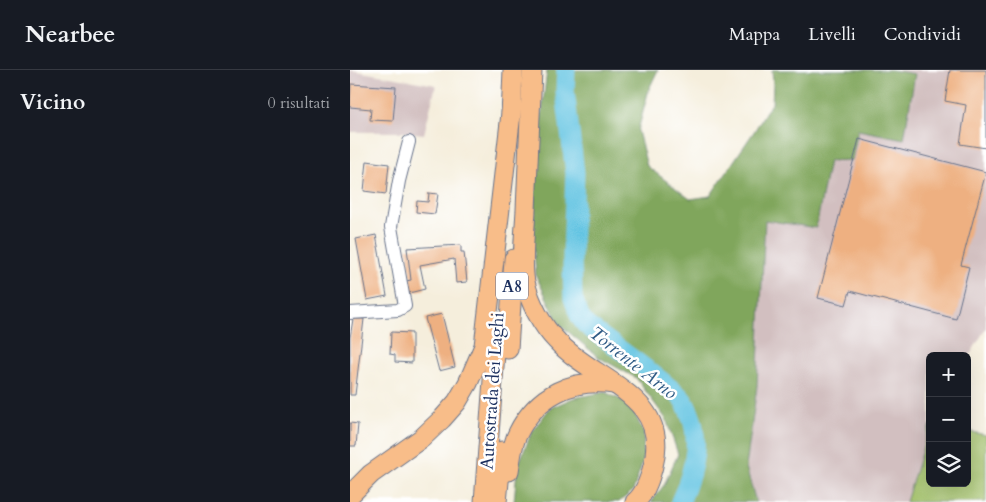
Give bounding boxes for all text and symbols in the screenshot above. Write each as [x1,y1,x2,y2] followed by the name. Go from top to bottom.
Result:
[25,18,115,51] text: Nearbee
[729,22,780,47] text: Mappa
[808,22,856,47] text: Livelli
[884,22,961,47] text: Condividi
[20,88,85,117] text: Vicino
[267,92,330,114] text: 0 risultati
[496,272,528,300] road number: A8
[475,312,510,471] street label: Autostrada dei Laghi
[584,320,683,405] water label: Torrente Arno
[926,352,971,487] map controls
[926,352,971,397] button: +
[926,397,971,442] button: −
[926,442,971,487] button: layers

